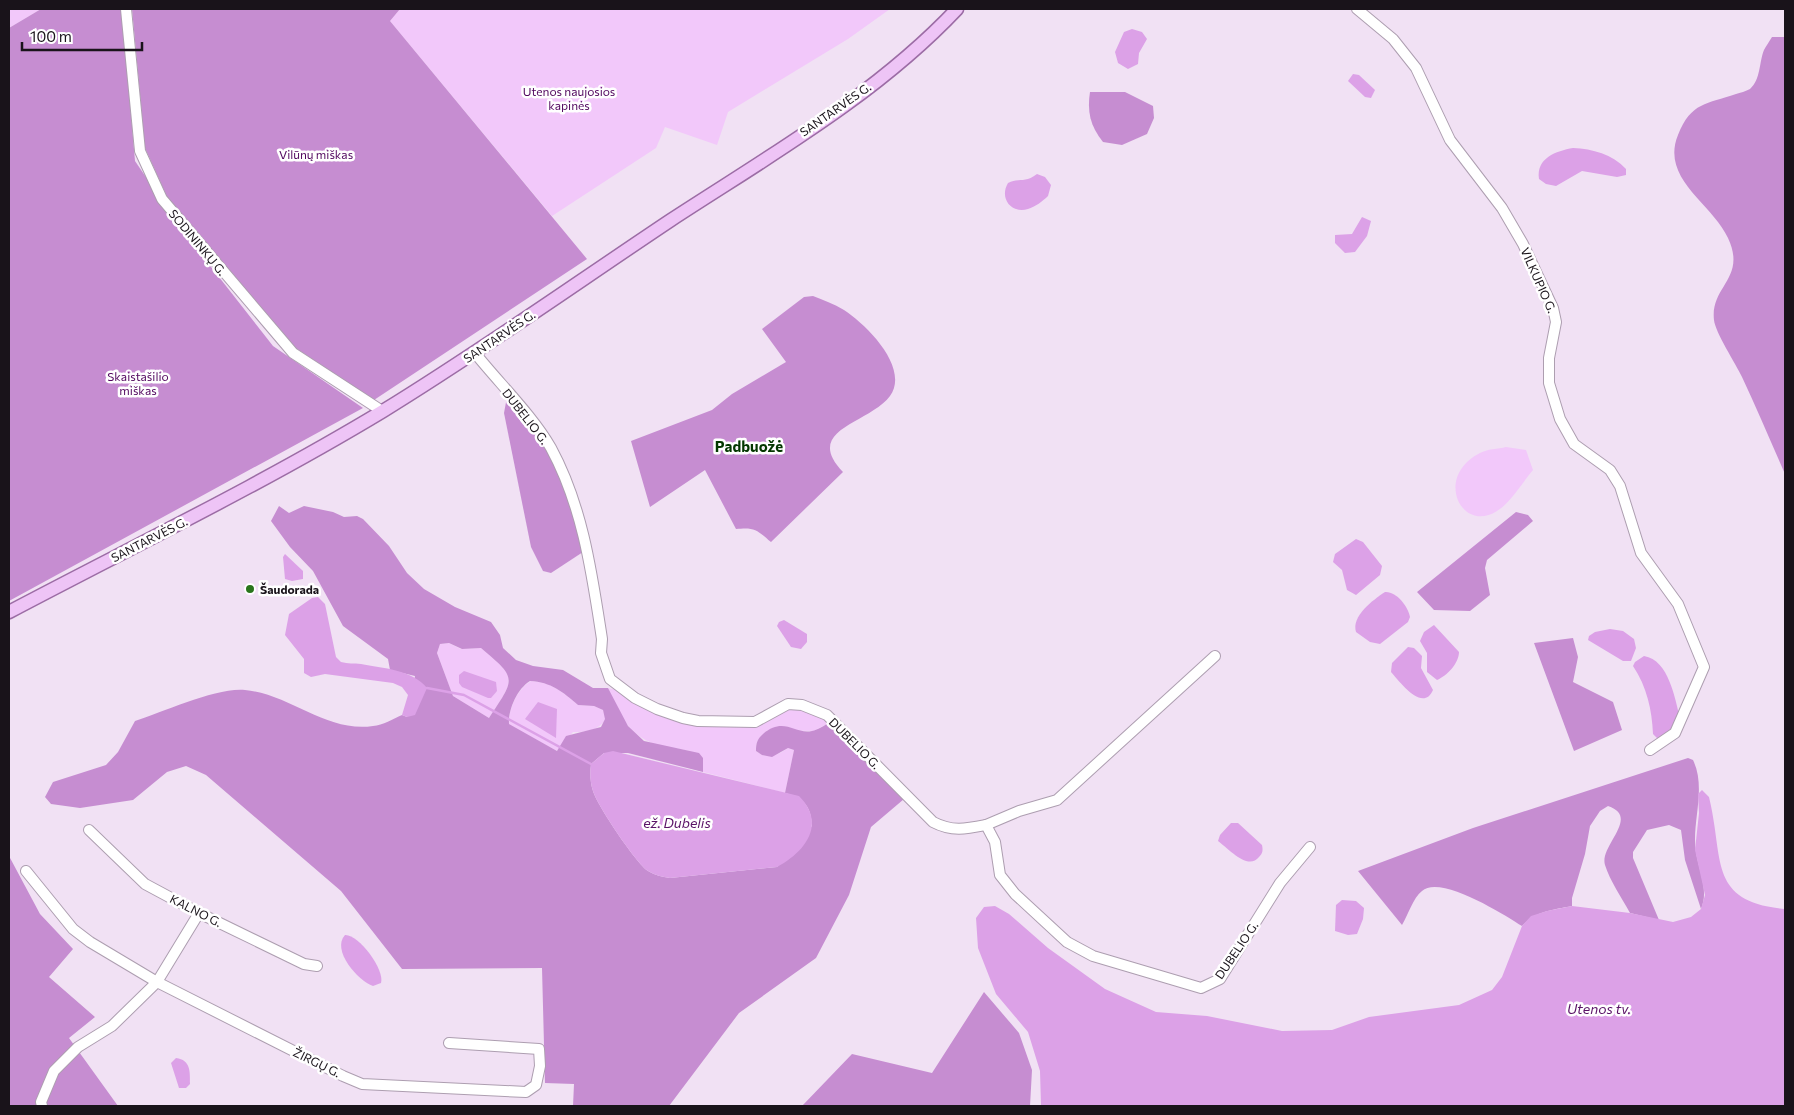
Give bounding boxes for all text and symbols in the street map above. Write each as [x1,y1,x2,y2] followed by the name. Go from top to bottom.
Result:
[22,20,142,52] scale bar
[30,27,72,45] text: 100 m
[797,79,873,139] street label: SANTARVĖS G.
[523,84,615,112] park label: Utenos naujosios kapinės
[279,147,353,161] park label: Vilūnų miškas
[167,206,230,278] street label: SODININKŲ G.
[1518,245,1560,315] street label: VILKUPIO G.
[460,307,538,365] street label: SANTARVĖS G.
[107,369,169,397] park label: Skaistašilio miškas
[500,386,552,447] street label: DUBELIO G.
[715,437,783,455] district label: Padbuožė
[109,514,189,564] street label: SANTARVĖS G.
[260,582,319,596] place label: Šaudorada
[244,583,256,595] marker: Šaudorada
[827,715,884,772] street label: DUBELIO G.
[643,814,711,831] water label: ež. Dubelis
[168,891,224,929] street label: KALNO G.
[1212,918,1260,981] street label: DUBELIO G.
[1567,1000,1631,1017] water label: Utenos tv.
[291,1045,343,1079] street label: ŽIRGŲ G.

